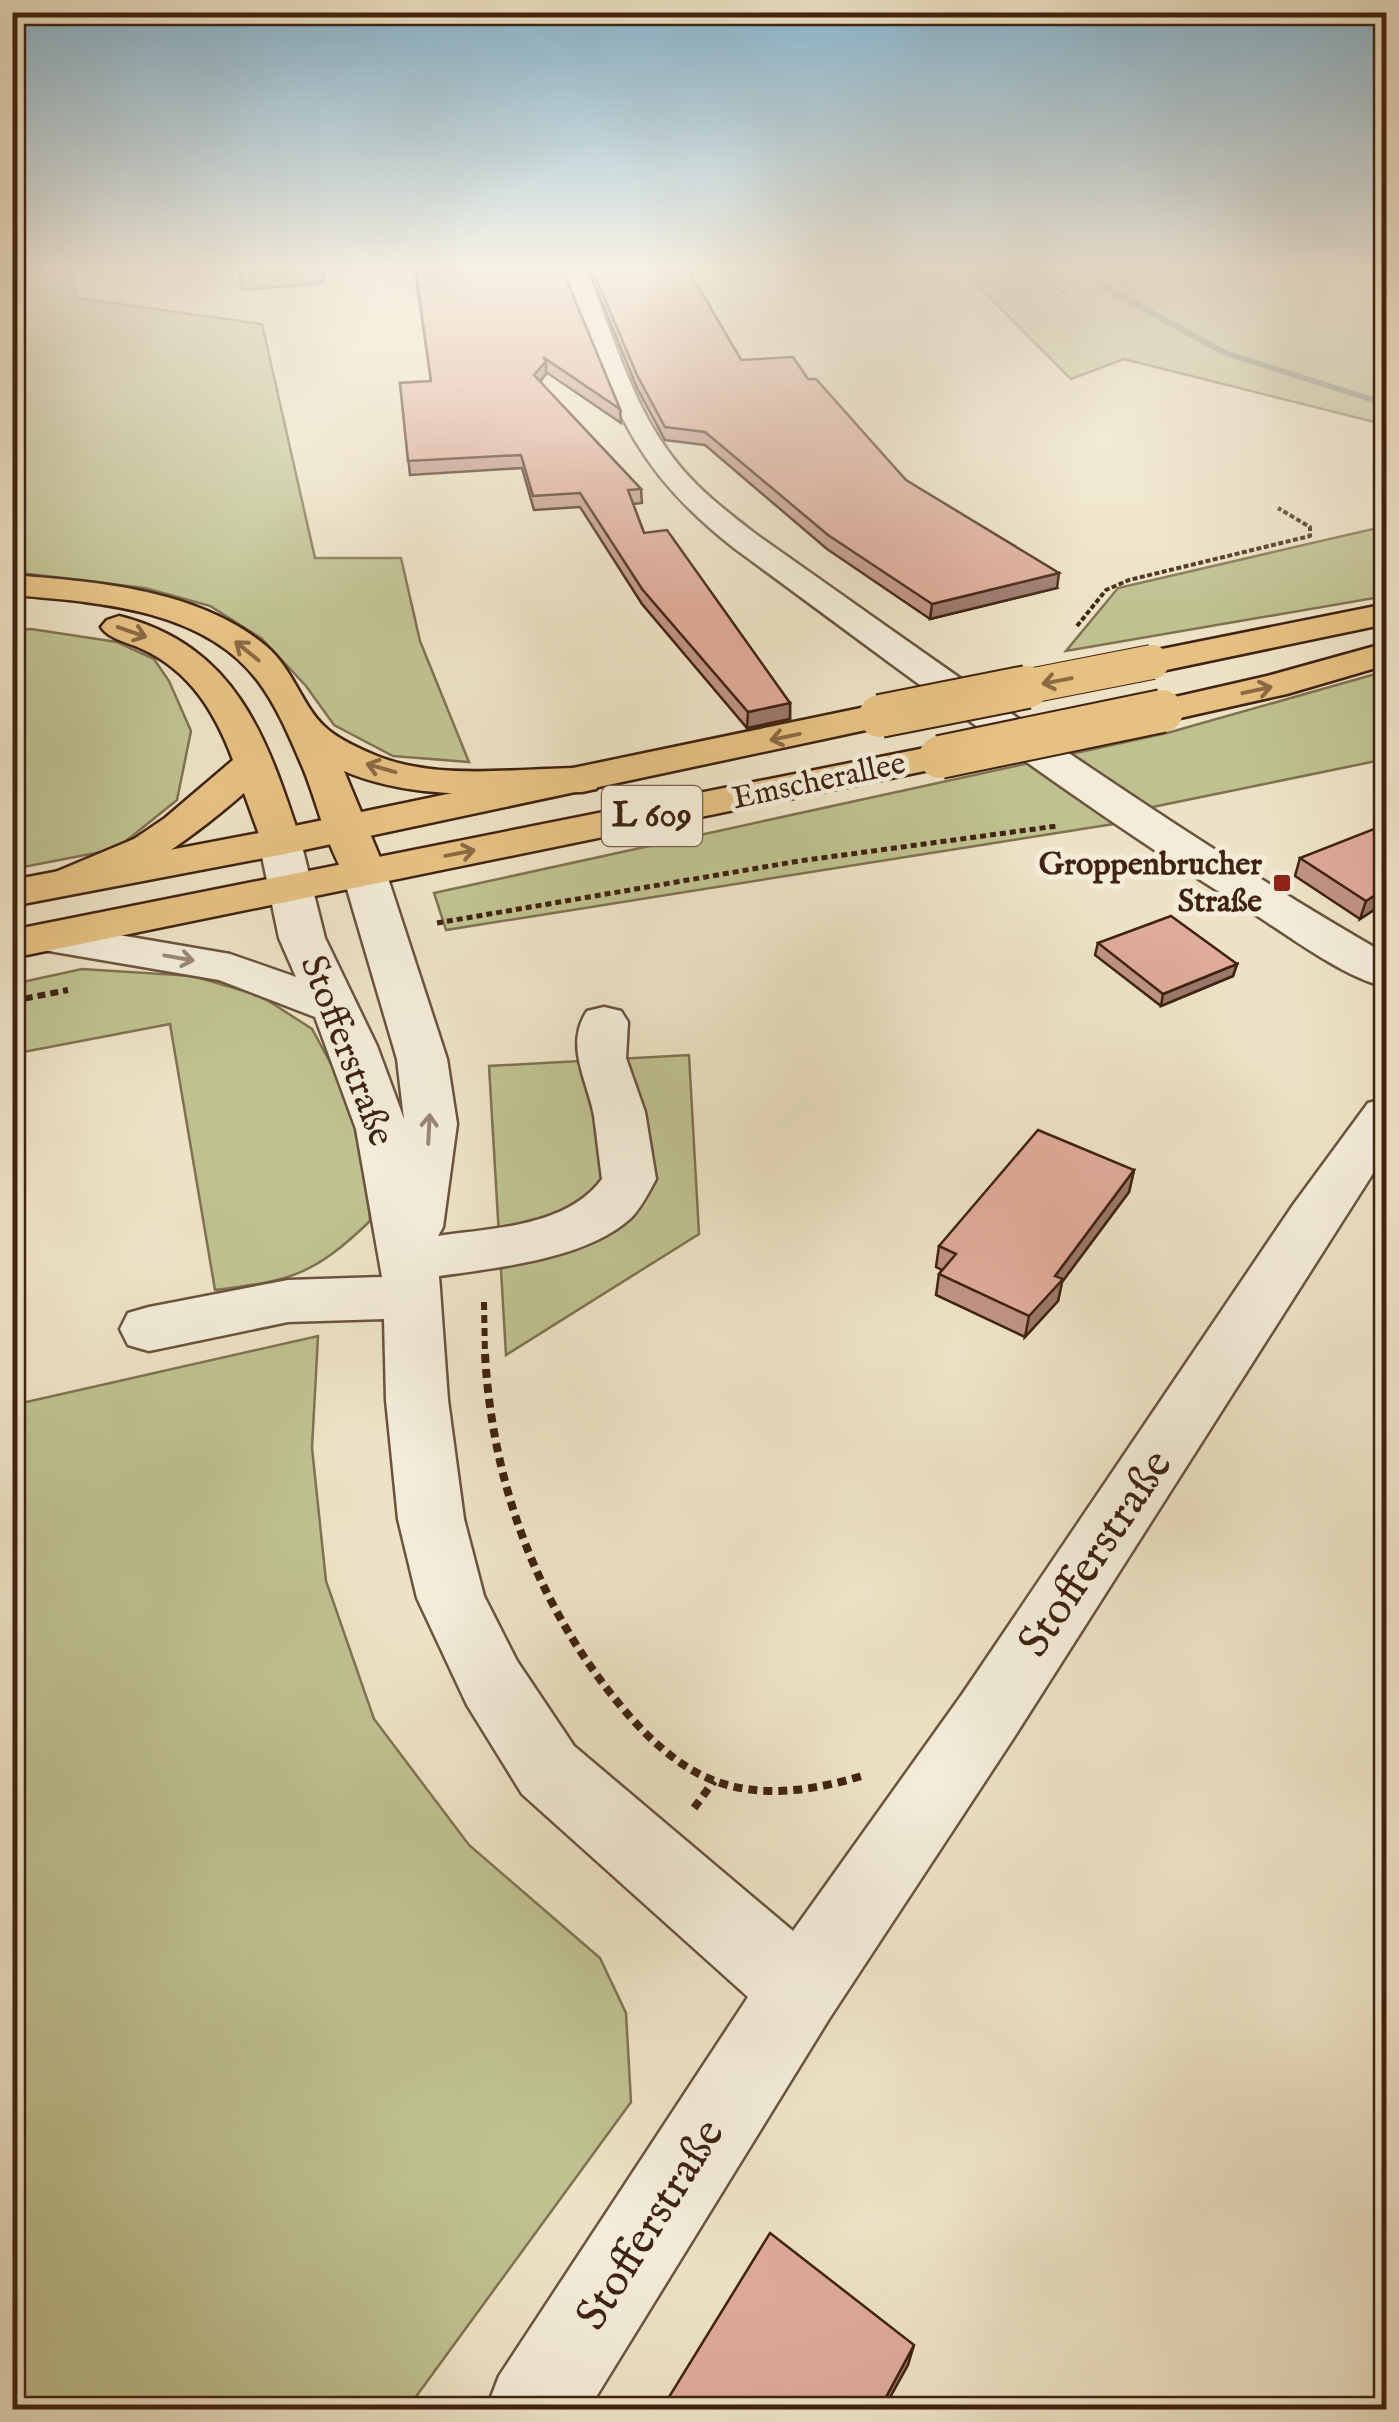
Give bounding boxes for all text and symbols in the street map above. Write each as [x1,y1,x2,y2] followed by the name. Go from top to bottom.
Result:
[116,624,148,642] one-way arrow
[234,640,260,662] one-way arrow
[1041,672,1073,691] one-way arrow
[1240,680,1272,698] one-way arrow
[770,728,802,747] one-way arrow
[729,744,909,820] street label: Emscherallee
[366,758,397,776] one-way arrow
[602,786,702,846] road number: L 609
[443,843,476,862] one-way arrow
[1039,845,1262,923] place label: Groppenbrucher Straße
[1271,872,1293,894] marker: Groppenbrucher Straße
[163,949,195,968] one-way arrow
[288,949,404,1153] street label: Stofferstraße
[419,1113,438,1145] one-way arrow
[1006,1440,1186,1668] street label: Stofferstraße
[564,2109,738,2341] street label: Stofferstraße

